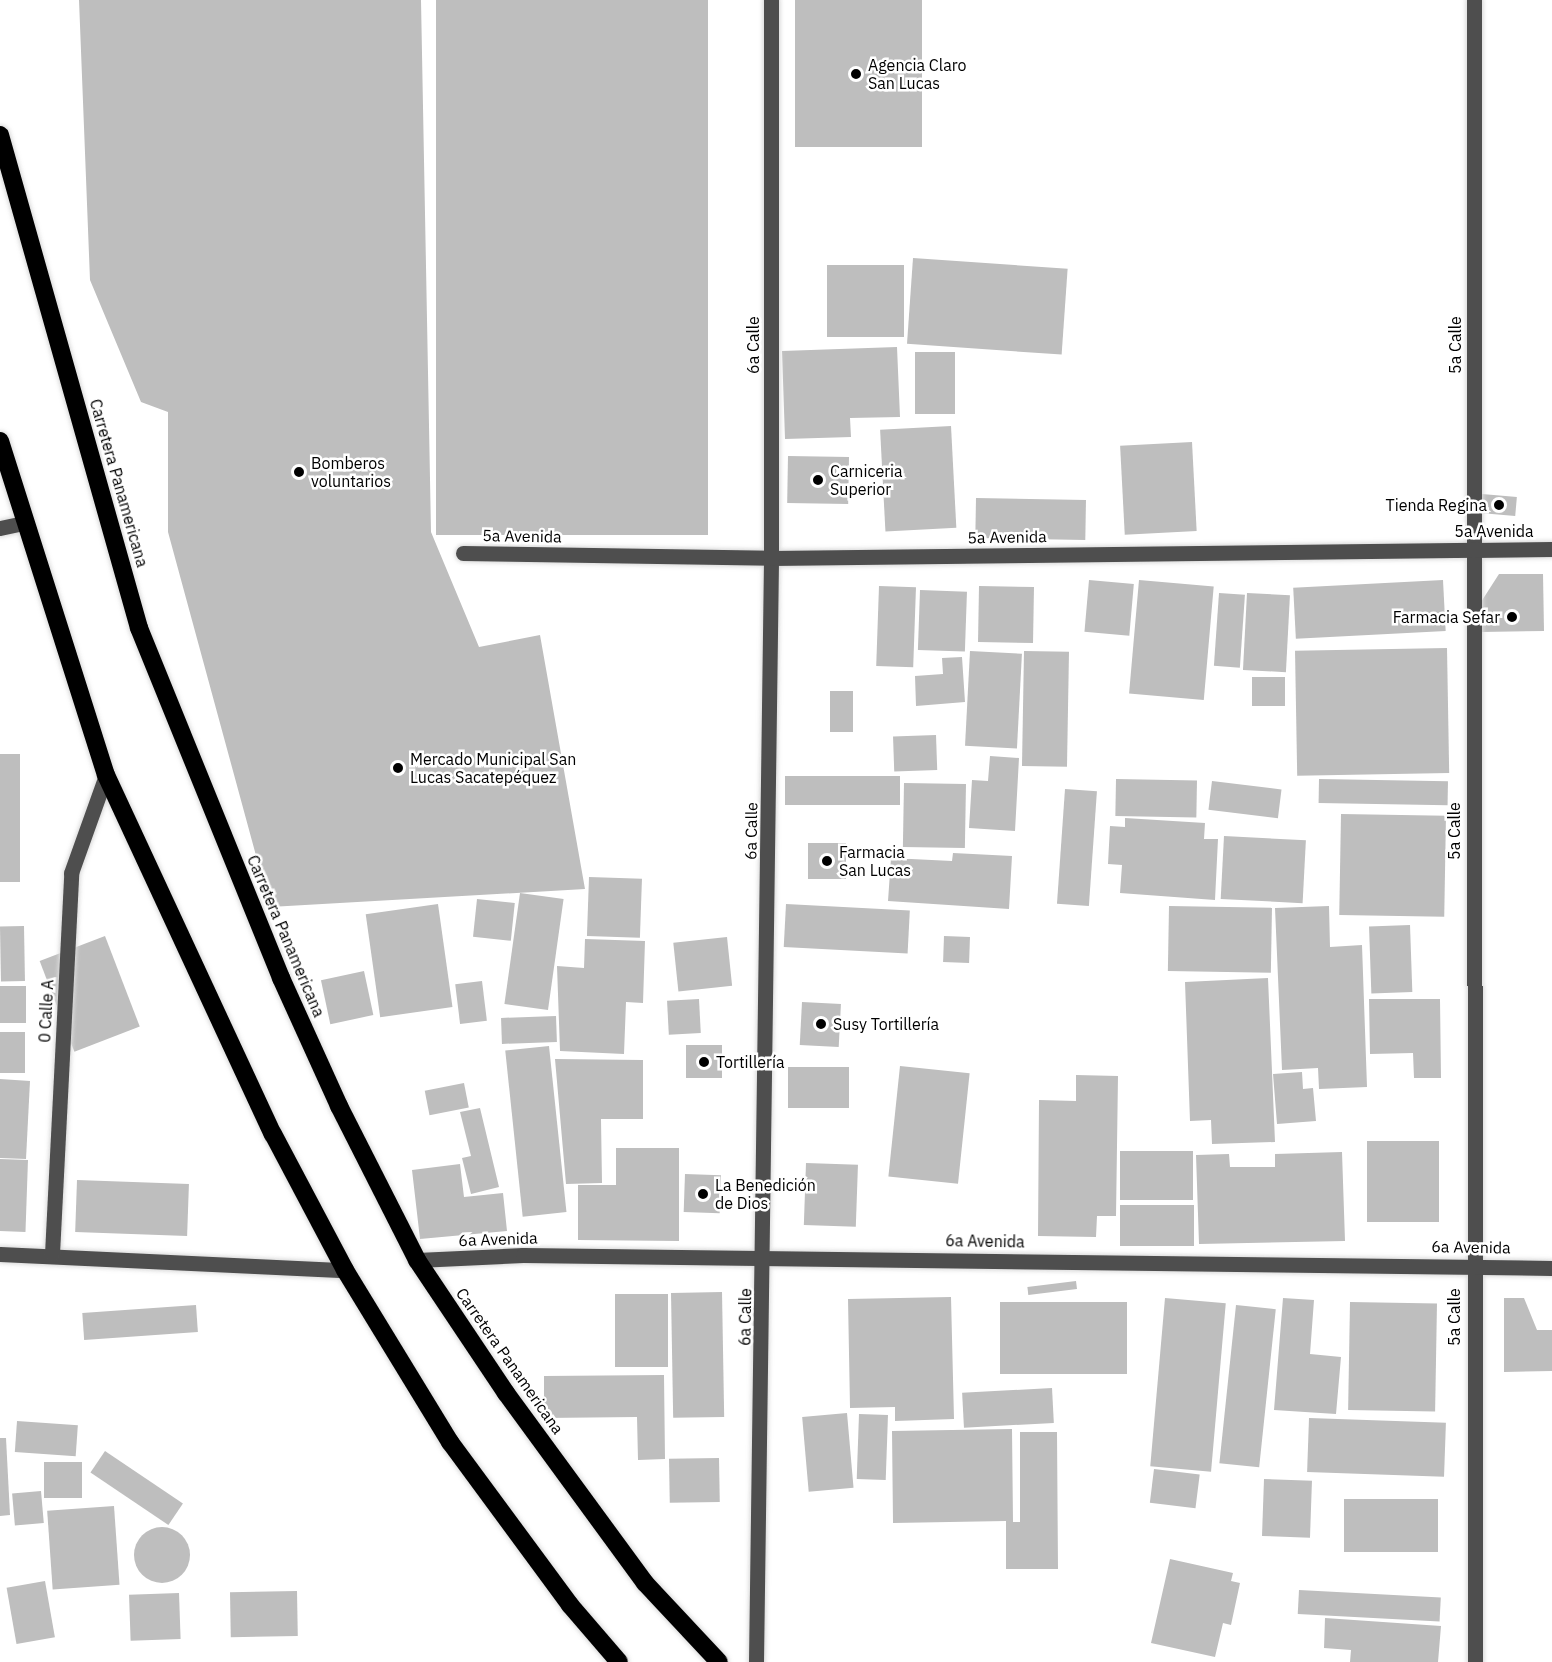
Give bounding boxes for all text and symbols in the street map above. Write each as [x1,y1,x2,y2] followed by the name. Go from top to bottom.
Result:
[868,55,966,93] place label: Agencia Claro San Lucas
[849,67,863,81] marker: Agencia Claro San Lucas
[743,316,763,374] street label: 6a Calle
[1445,316,1465,374] street label: 5a Calle
[86,397,152,569] street label: Carretera Panamericana
[311,453,391,491] place label: Bomberos voluntarios
[830,461,903,499] place label: Carniceria Superior
[292,465,306,479] marker: Bomberos voluntarios
[811,473,825,487] marker: Carniceria Superior
[1386,495,1487,515] place label: Tienda Regina
[1492,498,1506,512] marker: Tienda Regina
[1454,521,1534,541] street label: 5a Avenida
[482,526,562,546] street label: 5a Avenida
[967,527,1047,547] street label: 5a Avenida
[1393,607,1500,627] place label: Farmacia Sefar
[1505,610,1519,624] marker: Farmacia Sefar
[410,749,576,787] place label: Mercado Municipal San Lucas Sacatepéquez
[391,761,405,775] marker: Mercado Municipal San Lucas Sacatepéquez
[741,802,761,860] street label: 6a Calle
[1444,802,1464,860] street label: 5a Calle
[839,842,911,880] place label: Farmacia San Lucas
[243,852,329,1020] street label: Carretera Panamericana
[820,854,834,868] marker: Farmacia San Lucas
[35,979,57,1043] street label: 0 Calle A
[833,1014,939,1034] place label: Susy Tortillería
[814,1017,828,1031] marker: Susy Tortillería
[716,1052,784,1072] place label: Tortillería
[697,1055,711,1069] marker: Tortillería
[715,1175,816,1213] place label: La Benedición de Dios
[696,1187,710,1201] marker: La Benedición de Dios
[458,1228,538,1250] street label: 6a Avenida
[945,1231,1025,1251] street label: 6a Avenida
[1431,1237,1511,1257] street label: 6a Avenida
[452,1284,568,1438] street label: Carretera Panamericana
[735,1288,755,1346] street label: 6a Calle
[1444,1288,1464,1346] street label: 5a Calle

